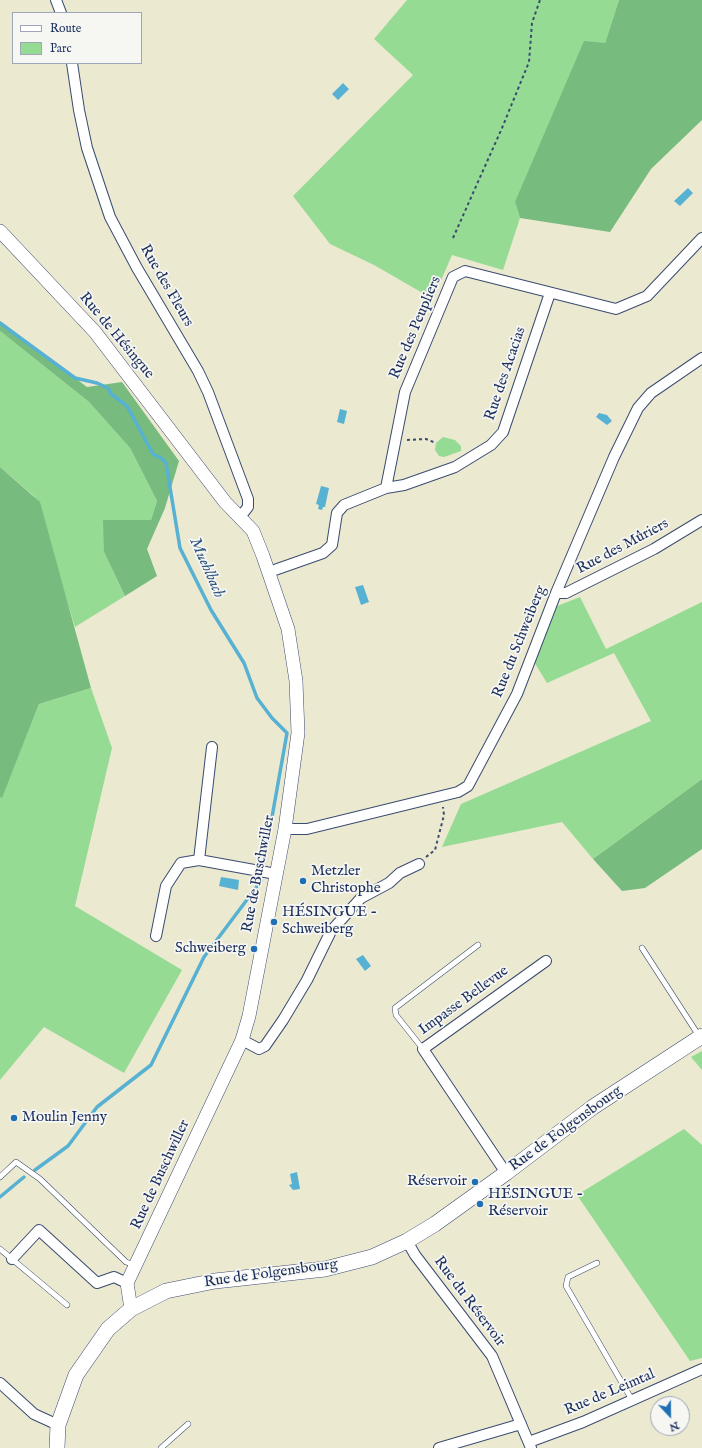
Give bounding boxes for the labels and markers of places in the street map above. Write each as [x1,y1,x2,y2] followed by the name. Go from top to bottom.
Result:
[311,863,381,898] place label: Metzler Christophe
[298,876,308,886] marker: Metzler Christophe
[282,904,377,939] place label: HÉSINGUE - Schweiberg
[269,917,279,927] marker: HÉSINGUE - Schweiberg
[175,940,246,958] place label: Schweiberg
[249,944,259,954] marker: Schweiberg
[22,1109,107,1127] place label: Moulin Jenny
[9,1113,19,1123] marker: Moulin Jenny
[407,1173,467,1191] place label: Réservoir
[470,1177,480,1187] marker: Réservoir
[488,1186,583,1221] place label: HÉSINGUE - Réservoir
[475,1199,485,1209] marker: HÉSINGUE - Réservoir

